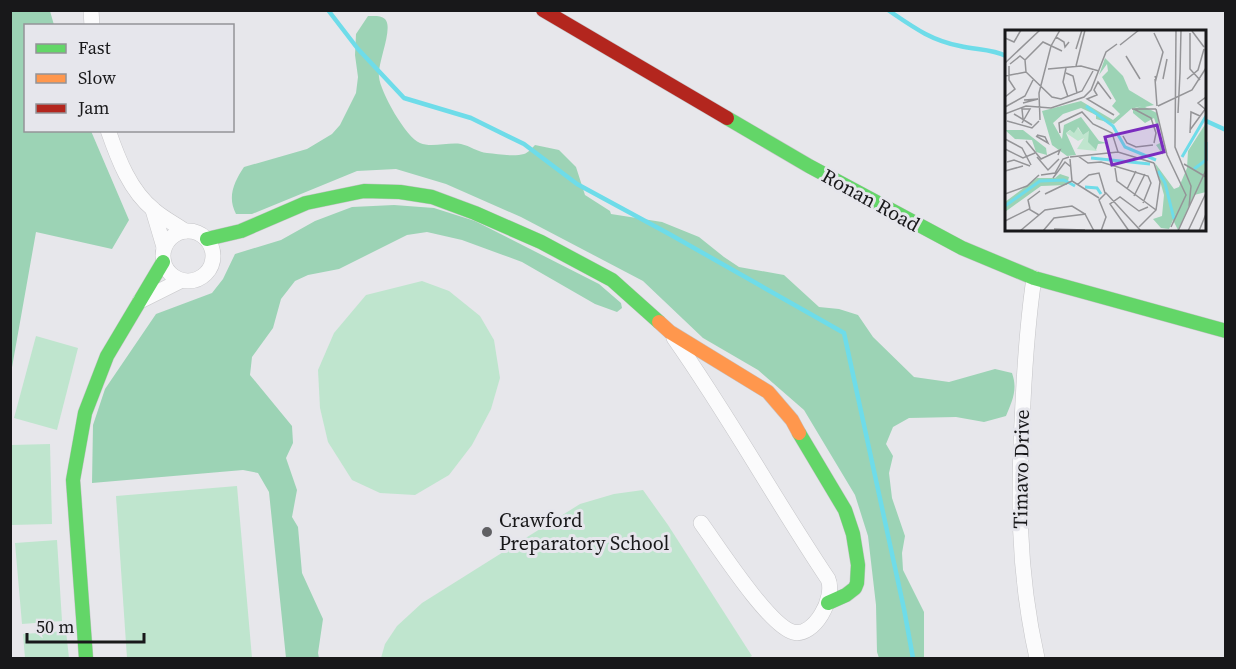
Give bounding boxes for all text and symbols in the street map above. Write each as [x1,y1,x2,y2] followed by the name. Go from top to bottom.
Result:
[24,24,234,132] legend
[1005,30,1206,231] inset map
[78,35,111,60] text: Fast
[78,65,116,90] text: Slow
[77,95,110,120] text: Jam
[817,162,926,239] street label: Ronan Road
[1006,409,1036,529] street label: Timavo Drive
[499,506,670,557] place label: Crawford Preparatory School
[480,525,494,539] marker: Crawford Preparatory School
[27,606,144,644] scale bar
[36,614,74,639] text: 50 m

